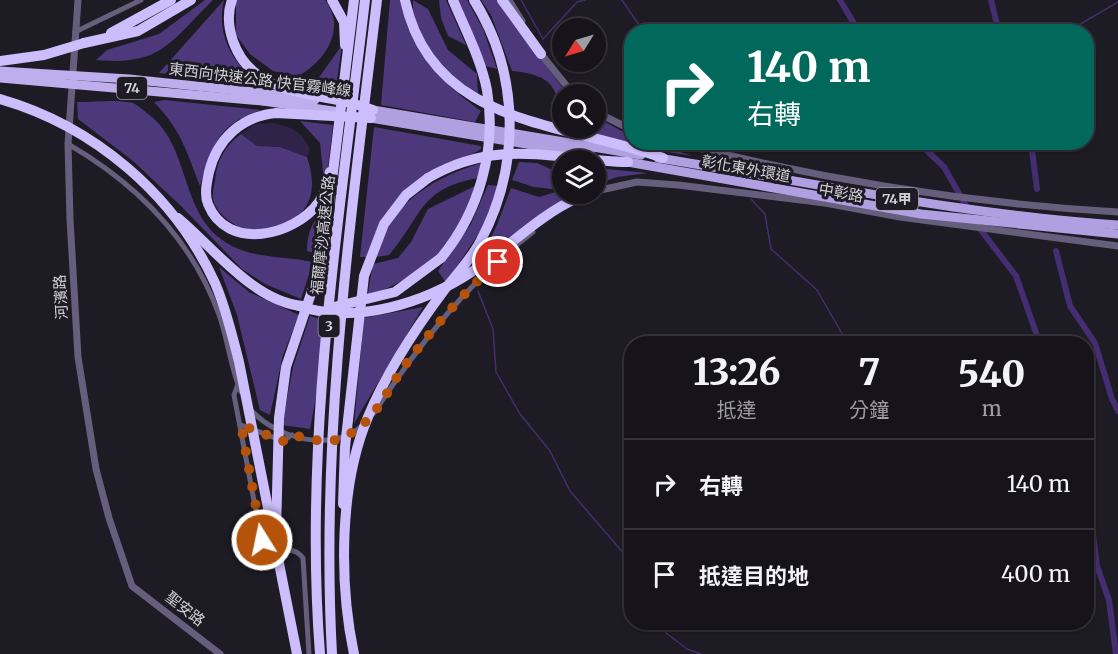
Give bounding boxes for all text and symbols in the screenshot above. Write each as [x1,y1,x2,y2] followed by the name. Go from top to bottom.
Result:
[552,18,606,72] north arrow
[552,18,606,204] map controls
[747,41,870,93] text: 140 m
[648,48,726,126] icon: right
[168,59,352,100] street label: 東西向快速公路 快官霧峰線
[117,77,147,99] road number: 74
[552,84,606,138] button: search
[747,97,801,131] text: 右轉
[552,150,606,204] button: layers
[700,151,792,186] street label: 彰化東外環道
[307,174,338,296] street label: 福爾摩沙高速公路
[817,179,865,206] street label: 中彰路
[876,188,918,210] road number: 74甲
[472,236,523,287] pin
[481,245,514,278] icon: arrive
[50,274,71,320] street label: 河濱路
[318,315,340,337] road number: 3
[693,350,780,395] text: 13:26
[858,350,880,395] text: 7
[958,352,1025,397] text: 540
[982,396,1002,421] text: m
[717,397,757,422] text: 抵達
[849,397,889,422] text: 分鐘
[648,468,681,501] icon: right
[1007,470,1070,498] text: 140 m
[699,472,743,500] text: 右轉
[230,508,294,572] position arrow
[648,558,681,591] icon: arrive
[1001,560,1070,588] text: 400 m
[699,562,809,590] text: 抵達目的地
[162,587,209,630] street label: 聖安路

